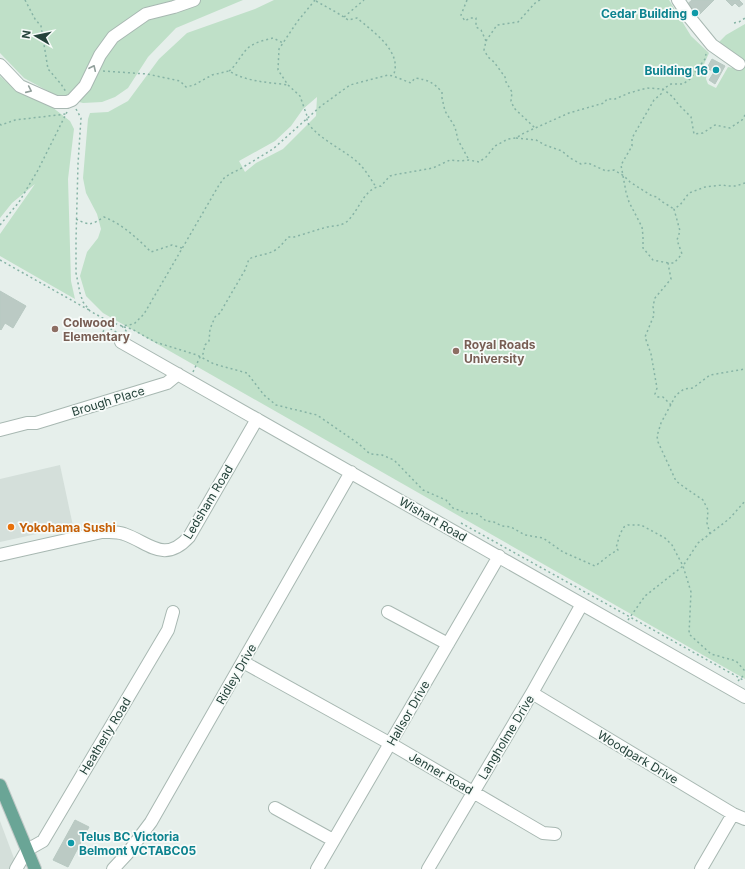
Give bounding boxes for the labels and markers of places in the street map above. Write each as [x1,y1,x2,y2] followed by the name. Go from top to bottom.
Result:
[601,6,687,21] place label: Cedar Building
[690,8,700,18] marker: Cedar Building
[644,63,708,78] place label: Building 16
[711,65,721,75] marker: Building 16
[63,315,131,344] place label: Colwood Elementary
[50,324,60,334] marker: Colwood Elementary
[464,337,536,366] place label: Royal Roads University
[451,346,461,356] marker: Royal Roads University
[19,520,116,535] place label: Yokohama Sushi
[6,522,16,532] marker: Yokohama Sushi
[79,829,197,858] place label: Telus BC Victoria Belmont VCTABC05
[66,838,76,848] marker: Telus BC Victoria Belmont VCTABC05

